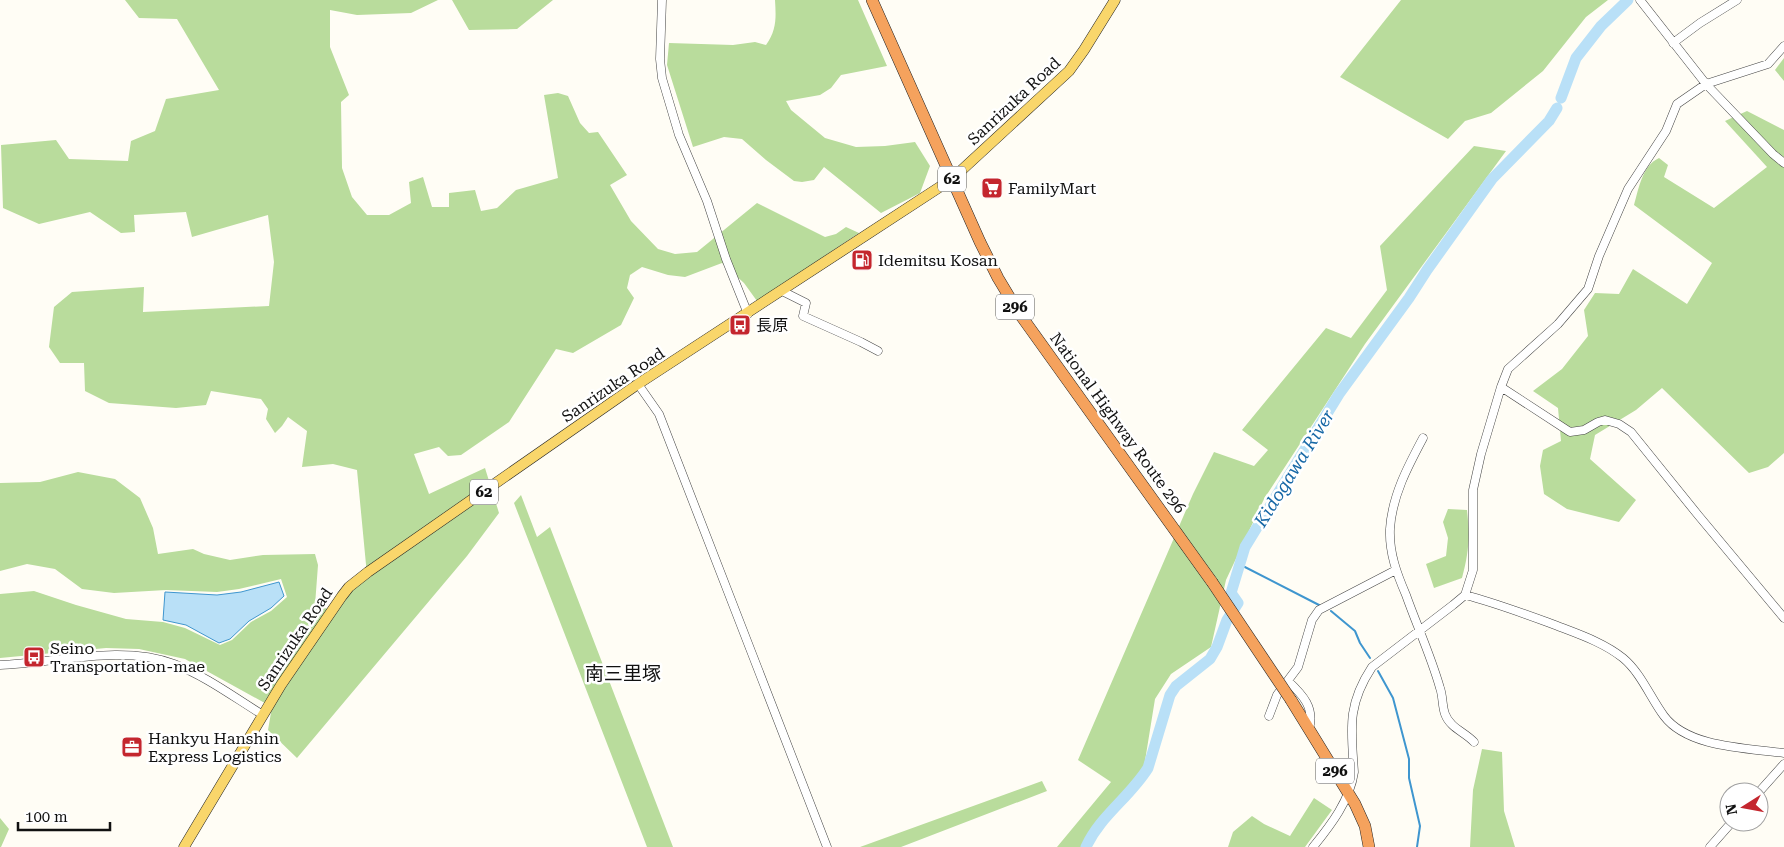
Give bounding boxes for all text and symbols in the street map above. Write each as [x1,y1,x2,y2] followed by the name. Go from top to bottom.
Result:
[964,53,1064,149] street label: Sanrizuka Road
[938,166,966,192] road number: 62
[980,176,1004,200] supermarket icon: FamilyMart
[1008,179,1096,198] place label: FamilyMart
[850,248,874,272] fuel station icon: Idemitsu Kosan
[878,251,998,270] place label: Idemitsu Kosan
[996,294,1034,320] road number: 296
[728,313,752,337] bus stop icon: 長原
[756,316,788,335] place label: 長原
[1046,329,1190,517] street label: National Highway Route 296
[558,344,668,426] street label: Sanrizuka Road
[1249,405,1339,531] water label: Kidogawa River
[470,480,498,504] road number: 62
[254,584,336,694] street label: Sanrizuka Road
[50,639,205,676] place label: Seino Transportation-mae
[22,645,46,669] bus stop icon: Seino Transportation-mae
[585,662,661,685] district label: 南三里塚
[148,729,282,766] place label: Hankyu Hanshin Express Logistics
[120,735,144,759] office icon: Hankyu Hanshin Express Logistics
[1316,758,1354,784] road number: 296
[1719,782,1769,832] north arrow
[18,800,110,832] scale bar
[1722,802,1740,816] text: N
[25,808,68,826] text: 100 m

